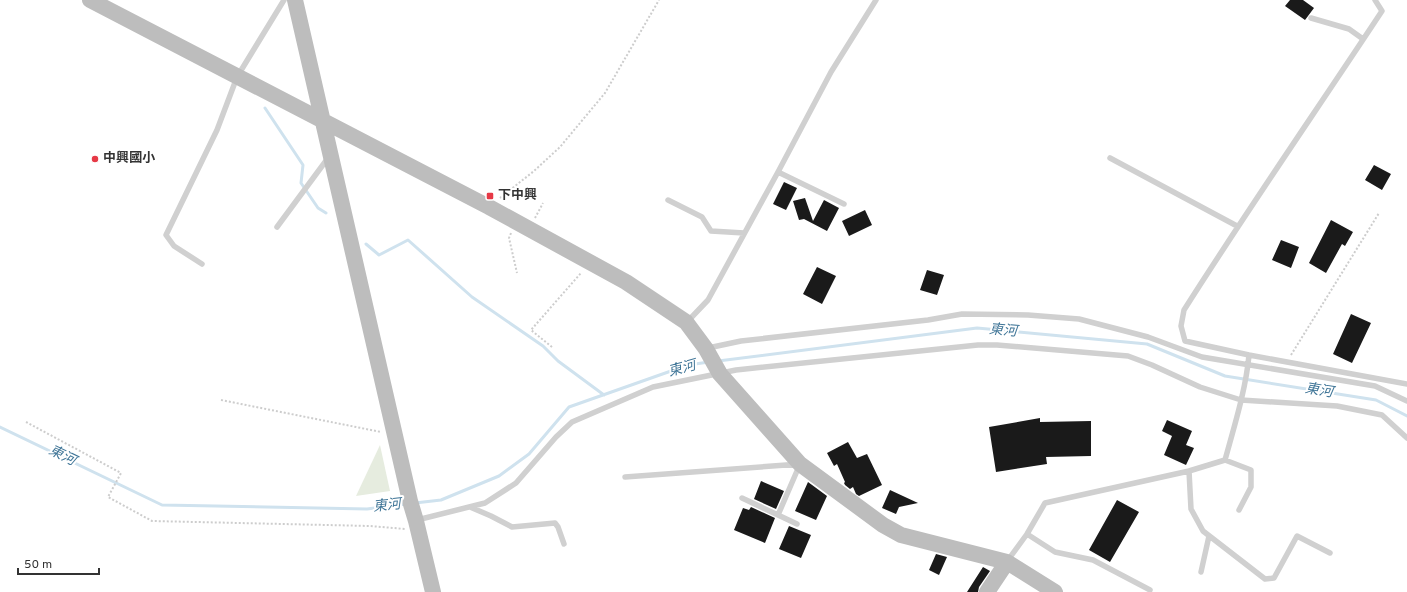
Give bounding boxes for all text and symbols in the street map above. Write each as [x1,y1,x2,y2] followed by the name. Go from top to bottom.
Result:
[103,150,156,167] place label: 中興國小
[90,154,100,164] marker: 中興國小
[498,187,537,204] place label: 下中興
[485,191,495,201] marker: 下中興
[988,321,1021,341] water label: 東河
[666,356,701,381] water label: 東河
[1304,380,1337,402] water label: 東河
[46,442,81,471] water label: 東河
[372,496,405,516] water label: 東河
[18,550,99,576] scale bar
[24,557,52,573] text: 50 m

